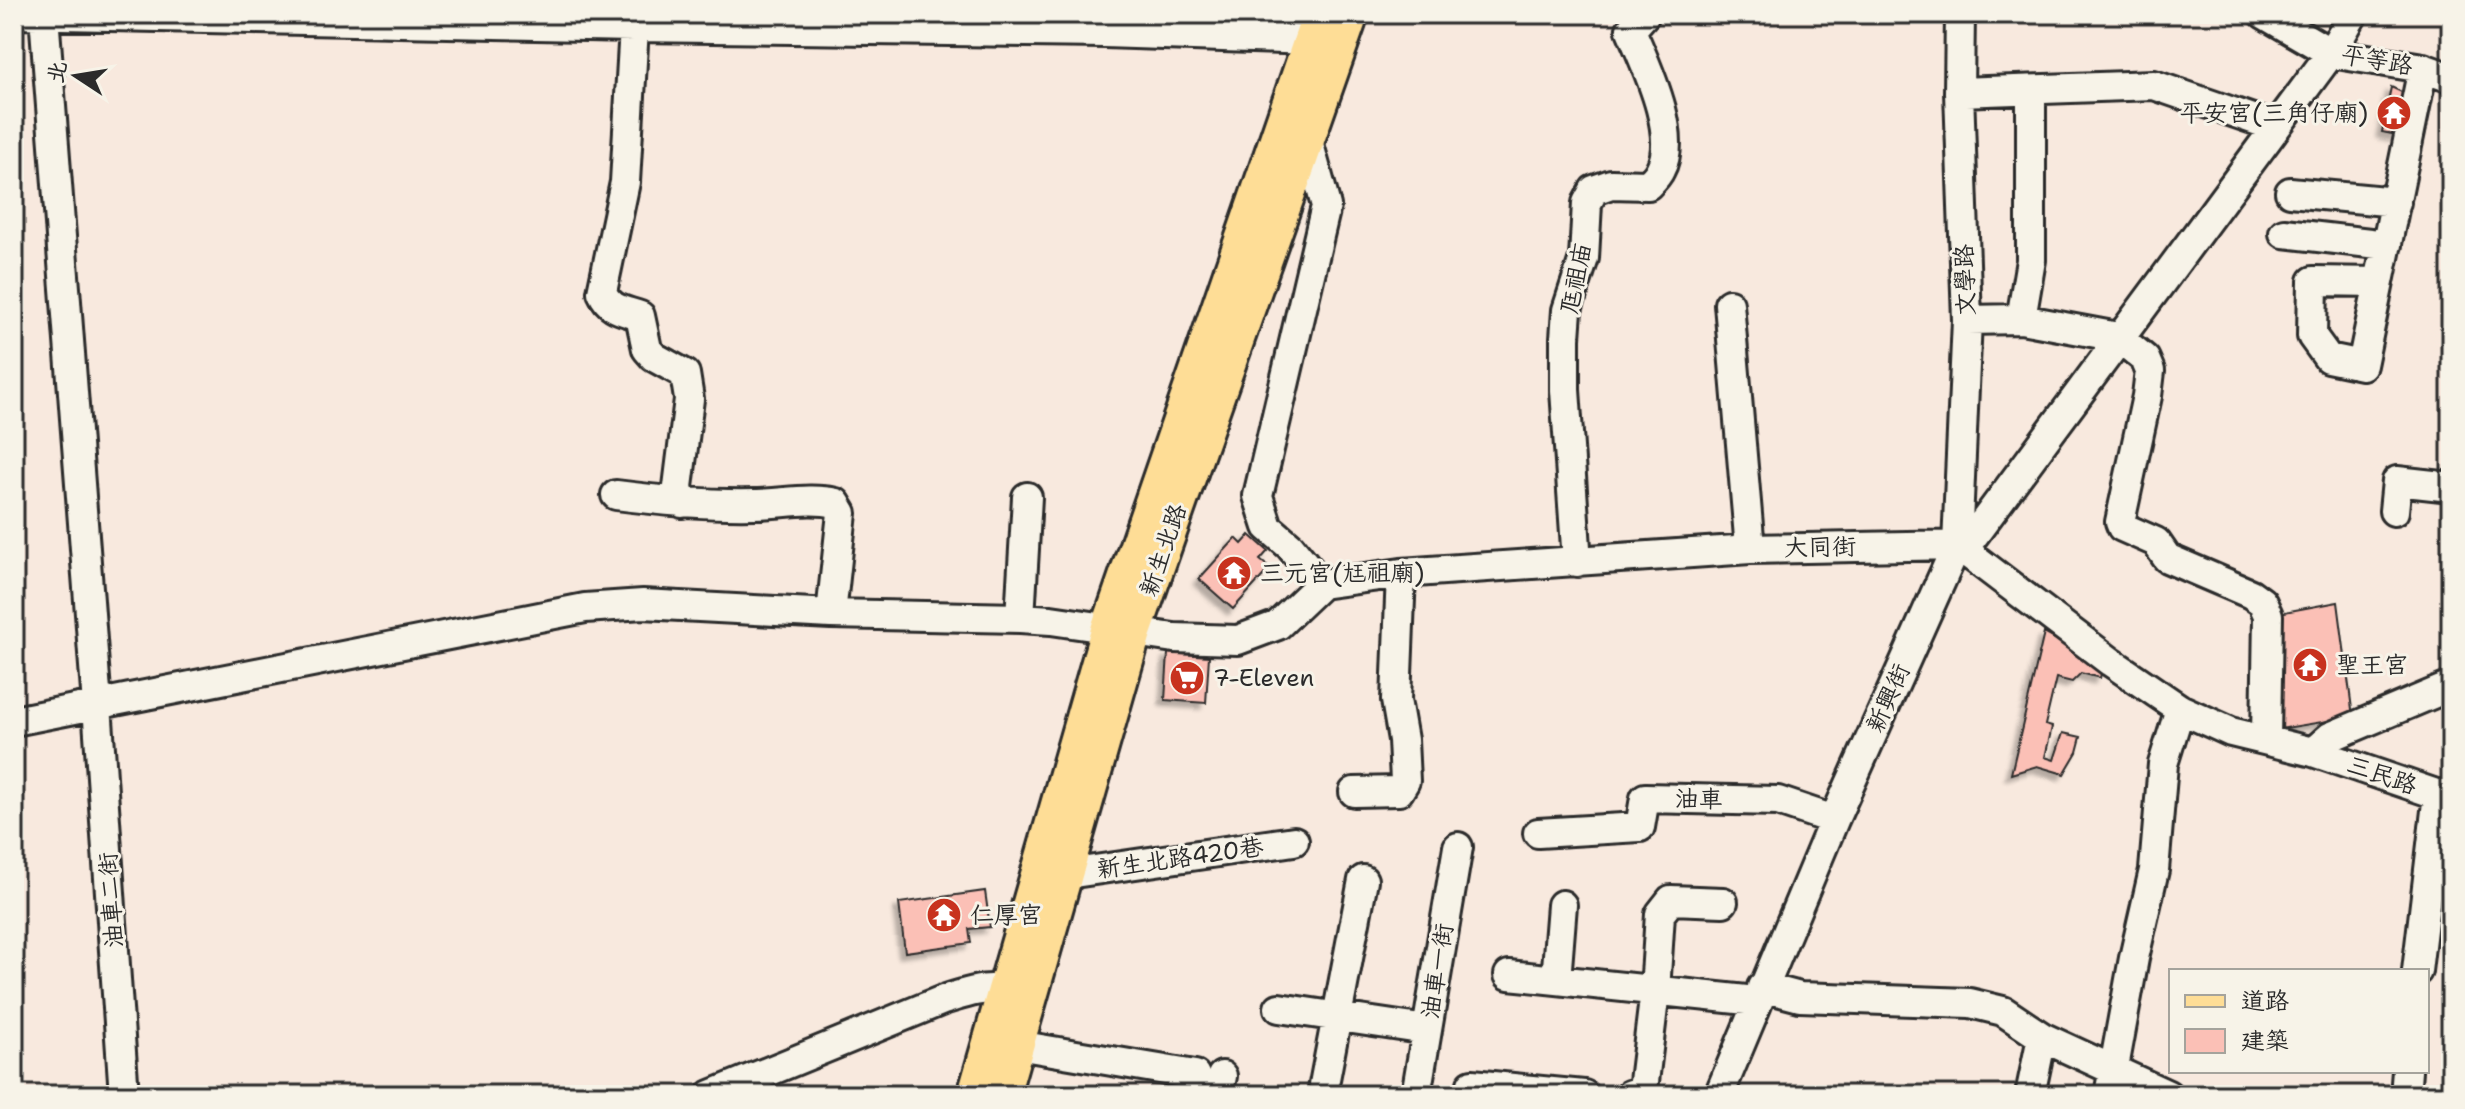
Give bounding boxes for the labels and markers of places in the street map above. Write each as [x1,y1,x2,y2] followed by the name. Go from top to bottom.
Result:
[2375,94,2413,132] temple icon: 平安宮(三角仔廟)
[2180,97,2368,129] place label: 平安宮(三角仔廟)
[1215,554,1253,592] temple icon: 三元宮(尪祖廟)
[1260,557,1424,589] place label: 三元宮(尪祖廟)
[2291,646,2329,684] temple icon: 聖王宮
[2336,649,2408,681] place label: 聖王宮
[1168,659,1206,697] supermarket icon: 7-Eleven
[1213,662,1314,694] place label: 7-Eleven
[925,896,963,934] temple icon: 仁厚宮
[970,899,1042,931] place label: 仁厚宮

